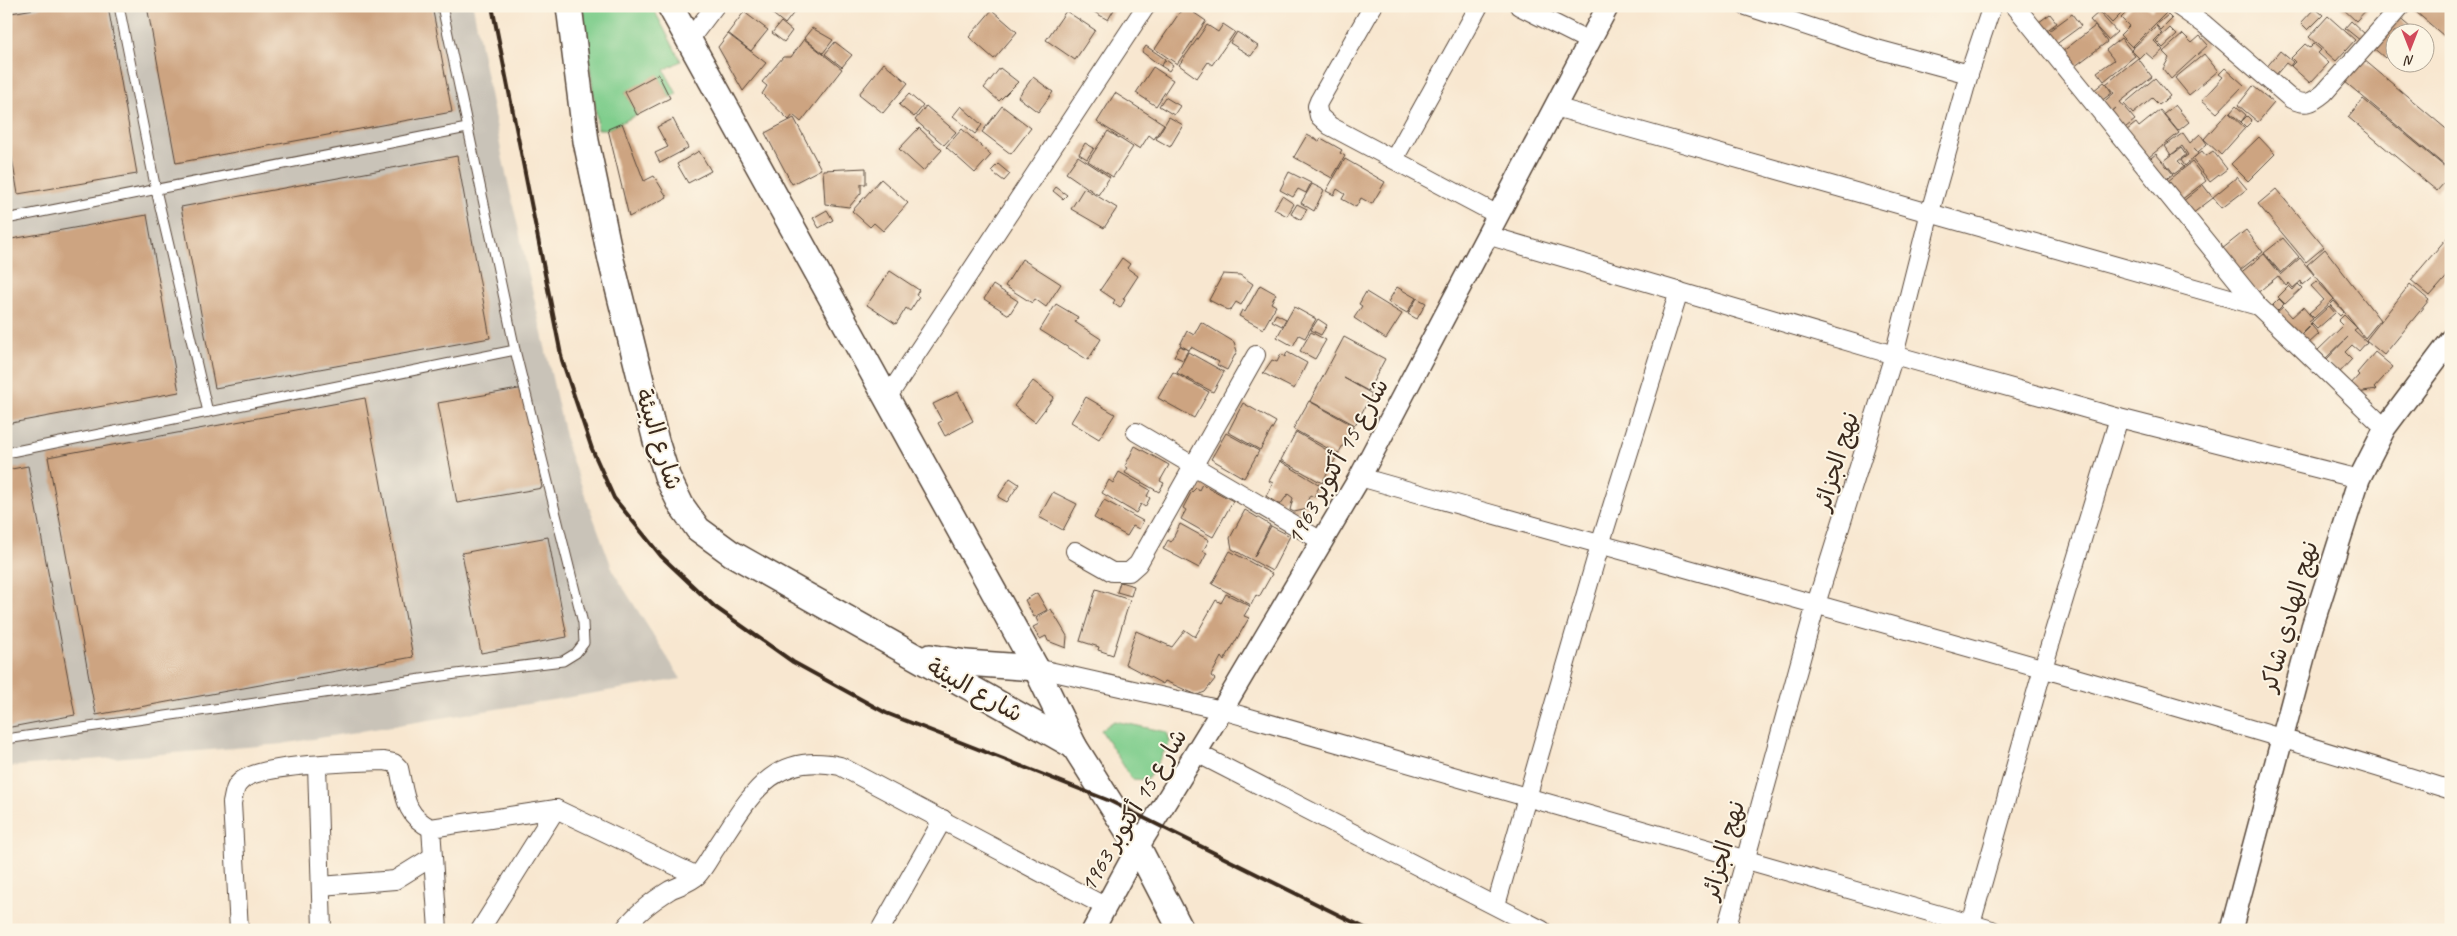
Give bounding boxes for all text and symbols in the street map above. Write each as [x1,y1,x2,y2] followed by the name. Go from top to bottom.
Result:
[2384,22,2434,72] north arrow
[2403,52,2414,69] text: N
[1279,373,1397,550] street label: شارع 15 أكتوبر 1963
[627,385,689,494] street label: شارع البيئة
[1806,408,1866,516] street label: نهج الجزائر
[2253,537,2327,697] street label: نهج الهادي شاكر
[921,651,1028,730] street label: شارع البيئة
[1072,723,1195,898] street label: شارع 15 أكتوبر 1963
[1694,797,1752,905] street label: نهج الجزائر

